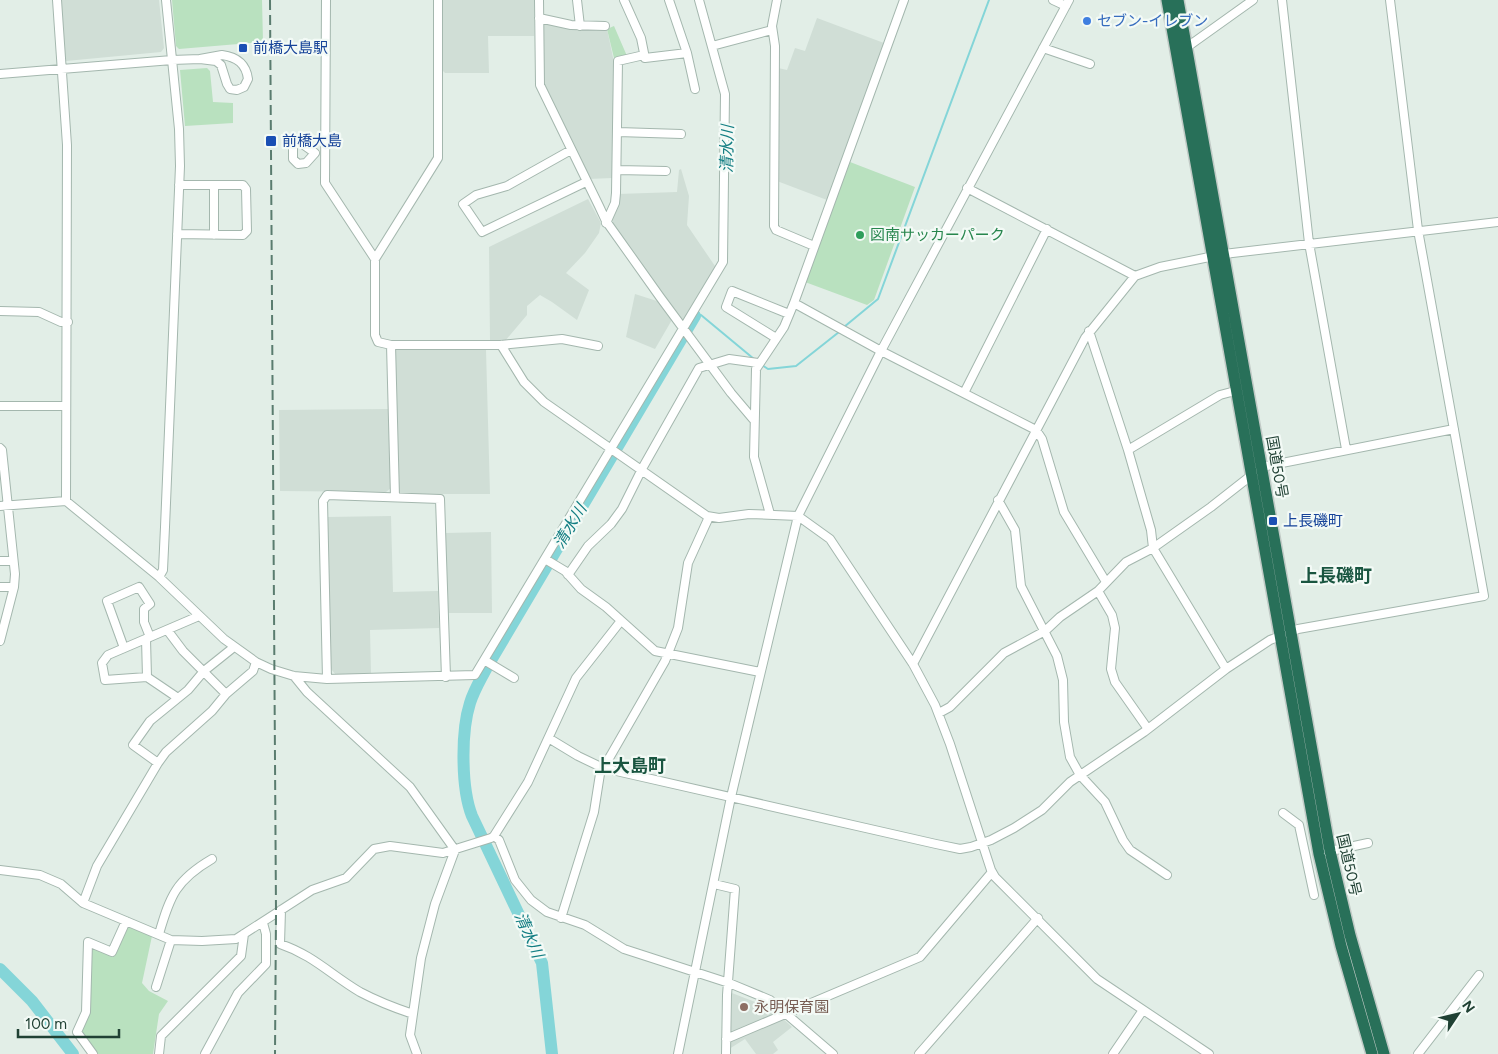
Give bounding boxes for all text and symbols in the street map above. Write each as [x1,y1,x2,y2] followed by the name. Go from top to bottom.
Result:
[1097,12,1208,30] place label: セブン-イレブン
[1081,15,1093,27] marker: セブン-イレブン
[253,39,328,57] place label: 前橋大島駅
[237,42,249,54] marker: 前橋大島駅
[717,123,737,173] water label: 清水川
[282,132,342,150] place label: 前橋大島
[264,134,278,148] marker: 前橋大島
[870,226,1005,244] place label: 図南サッカーパーク
[854,229,866,241] marker: 図南サッカーパーク
[1263,434,1291,500] street label: 国道50号
[549,499,592,551] water label: 清水川
[1283,512,1343,530] place label: 上長磯町
[1267,515,1279,527] marker: 上長磯町
[1300,565,1372,587] district label: 上長磯町
[594,755,666,777] district label: 上大島町
[1333,832,1365,898] street label: 国道50号
[511,909,548,963] water label: 清水川
[1433,989,1483,1039] north arrow
[754,998,829,1016] place label: 永明保育園
[1458,998,1478,1016] text: N
[738,1001,750,1013] marker: 永明保育園
[18,1006,119,1038] scale bar
[25,1015,67,1033] text: 100 m

